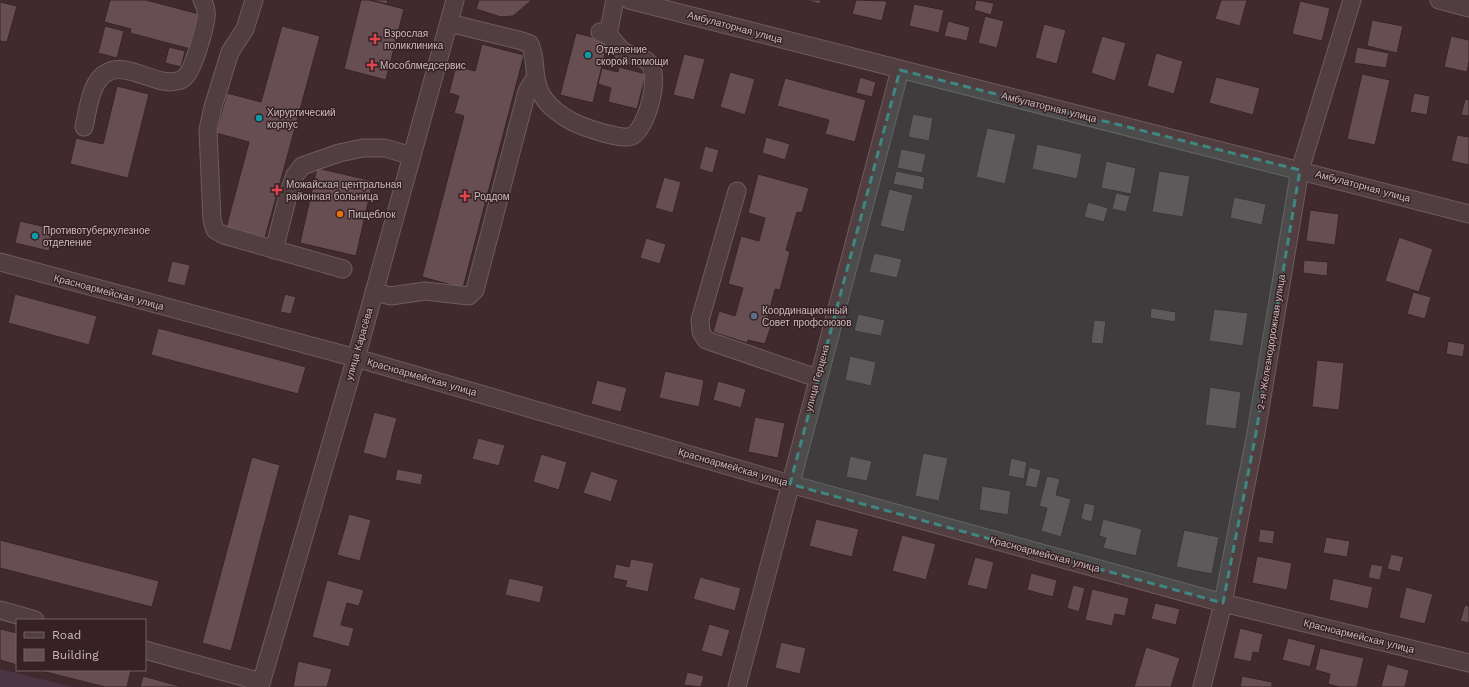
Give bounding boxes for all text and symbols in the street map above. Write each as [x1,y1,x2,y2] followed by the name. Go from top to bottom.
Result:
[686,9,784,45] street label: Амбулаторная улица
[384,28,444,51] place label: Взрослая поликлиника
[369,33,381,45] marker: Взрослая поликлиника
[596,44,668,67] place label: Отделение скорой помощи
[583,50,593,60] marker: Отделение скорой помощи
[367,60,377,70] marker: Мособлмедсервис
[380,60,466,71] place label: Мособлмедсервис
[1000,90,1098,124] street label: Амбулаторная улица
[267,107,336,130] place label: Хирургический корпус
[254,113,264,123] marker: Хирургический корпус
[1314,168,1412,204] street label: Амбулаторная улица
[286,179,402,202] place label: Можайская центральная районная больница
[271,184,283,196] marker: Можайская центральная районная больница
[459,190,471,202] marker: Роддом
[474,191,510,202] place label: Роддом
[335,209,345,219] marker: Пищеблок
[348,209,396,220] place label: Пищеблок
[43,225,150,248] place label: Противотуберкулезное отделение
[30,231,40,241] marker: Противотуберкулезное отделение
[53,272,166,312] street label: Красноармейская улица
[1255,273,1287,411] street label: 2-я Железнодорожная улица
[762,305,852,328] place label: Координационный Совет профсоюзов
[343,306,375,381] street label: улица Карасёва
[749,311,759,321] marker: Координационный Совет профсоюзов
[803,343,831,413] street label: улица Герцена
[366,356,479,398] street label: Красноармейская улица
[677,446,790,488] street label: Красноармейская улица
[989,534,1102,574] street label: Красноармейская улица
[1303,617,1416,655] street label: Красноармейская улица
[16,619,146,671] legend
[52,628,81,642] text: Road
[52,648,99,662] text: Building

